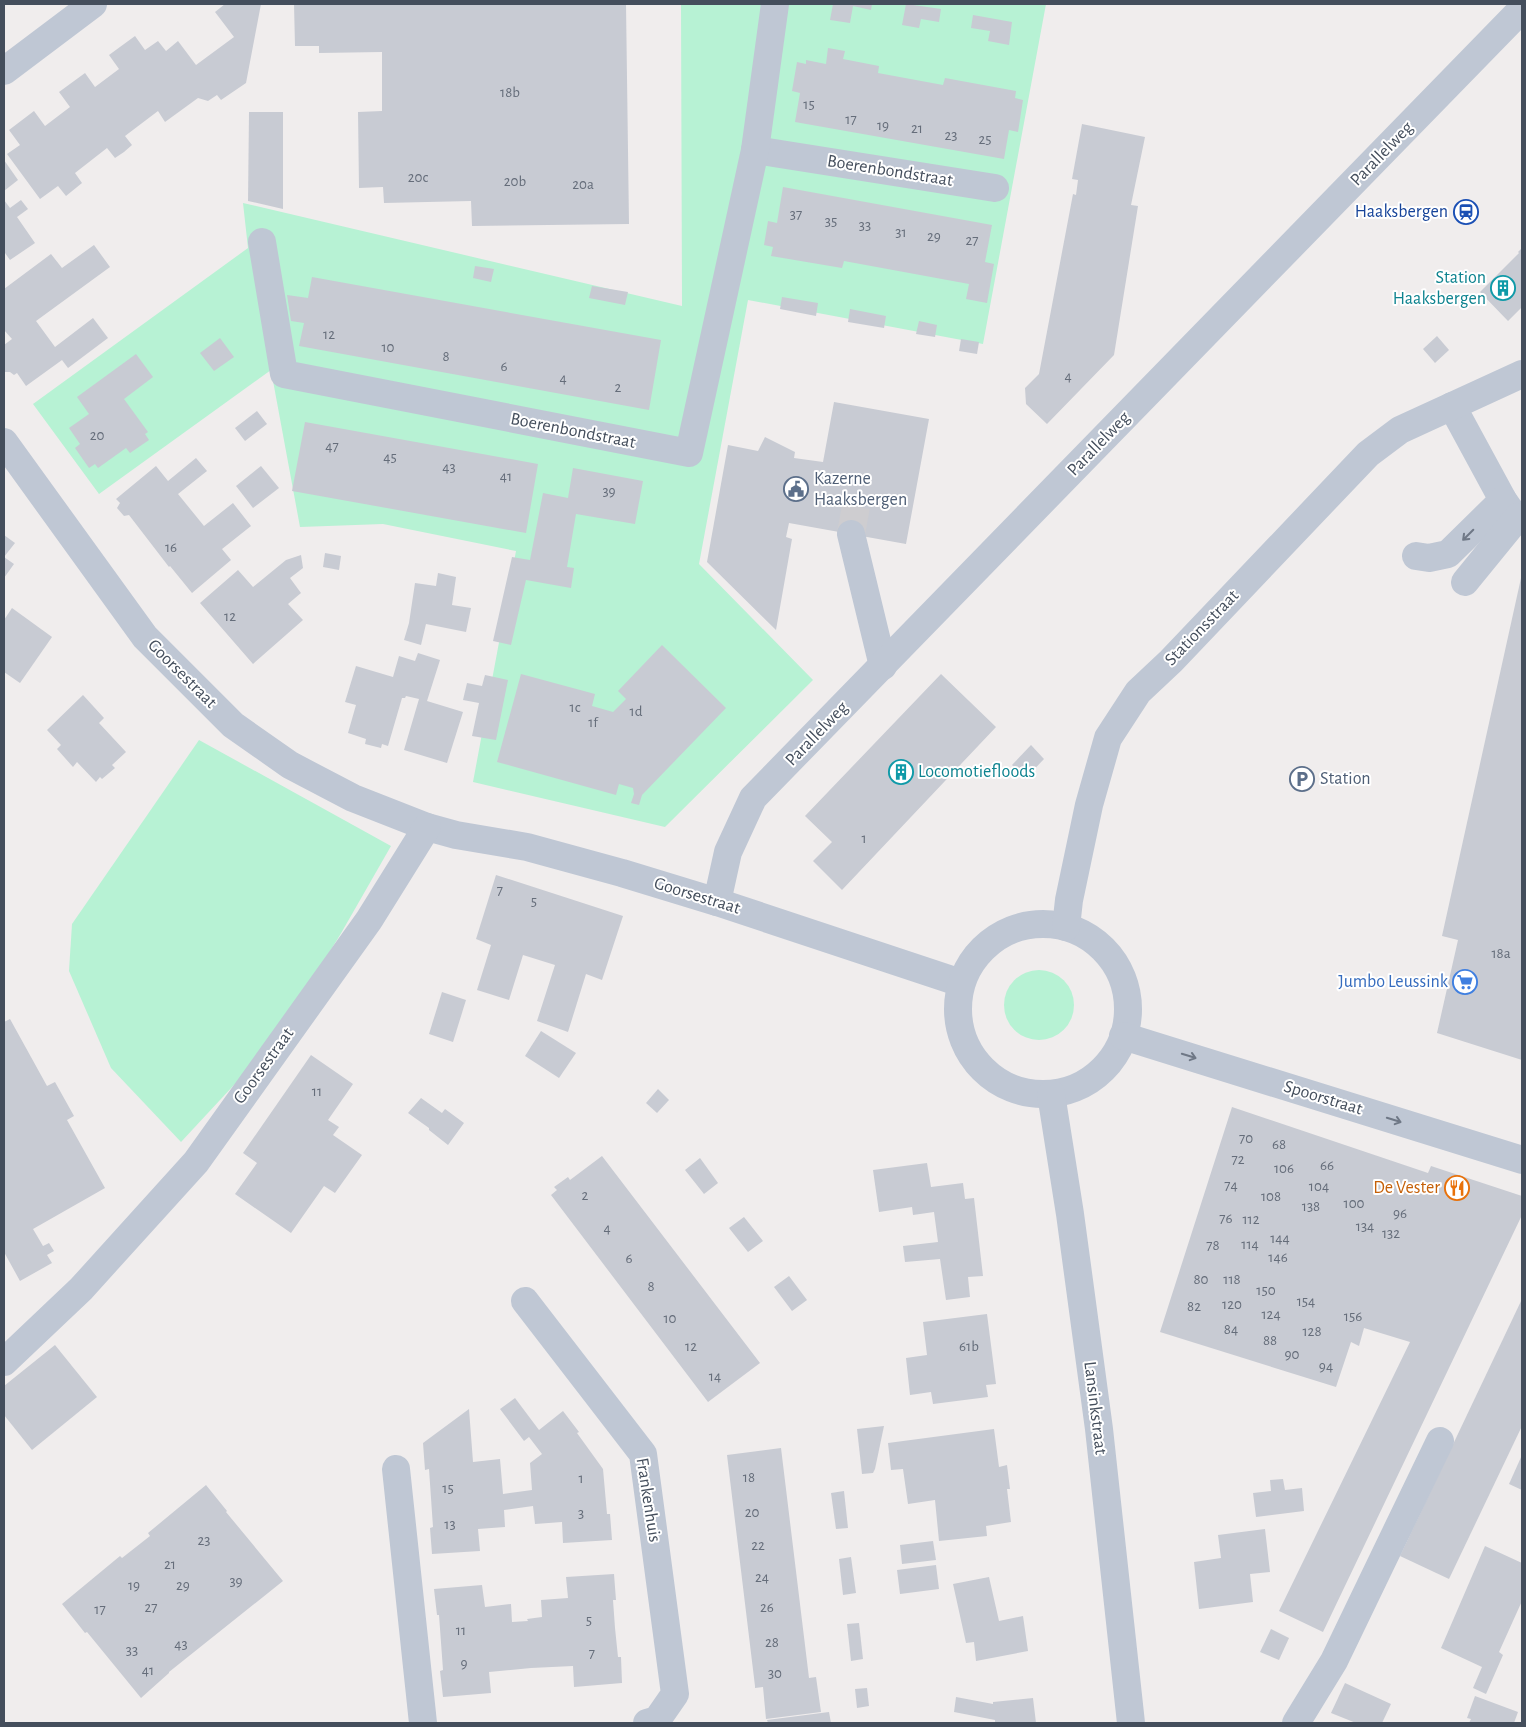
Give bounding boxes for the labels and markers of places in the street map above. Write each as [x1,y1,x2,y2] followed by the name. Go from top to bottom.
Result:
[1453,199,1479,225] station icon: Haaksbergen
[1355,203,1448,221] place label: Haaksbergen
[1393,269,1486,308] place label: Station Haaksbergen
[1490,275,1516,301] building icon: Station Haaksbergen
[814,470,907,509] place label: Kazerne Haaksbergen
[783,476,809,502] public building icon: Kazerne Haaksbergen
[888,759,914,785] building icon: Locomotiefloods
[918,763,1035,781] place label: Locomotiefloods
[1289,766,1315,792] parking icon: Station
[1320,770,1371,788] place label: Station
[1452,969,1478,995] supermarket icon: Jumbo Leussink
[1338,973,1449,991] place label: Jumbo Leussink
[1444,1175,1470,1201] restaurant icon: De Vester
[1373,1179,1440,1197] place label: De Vester

